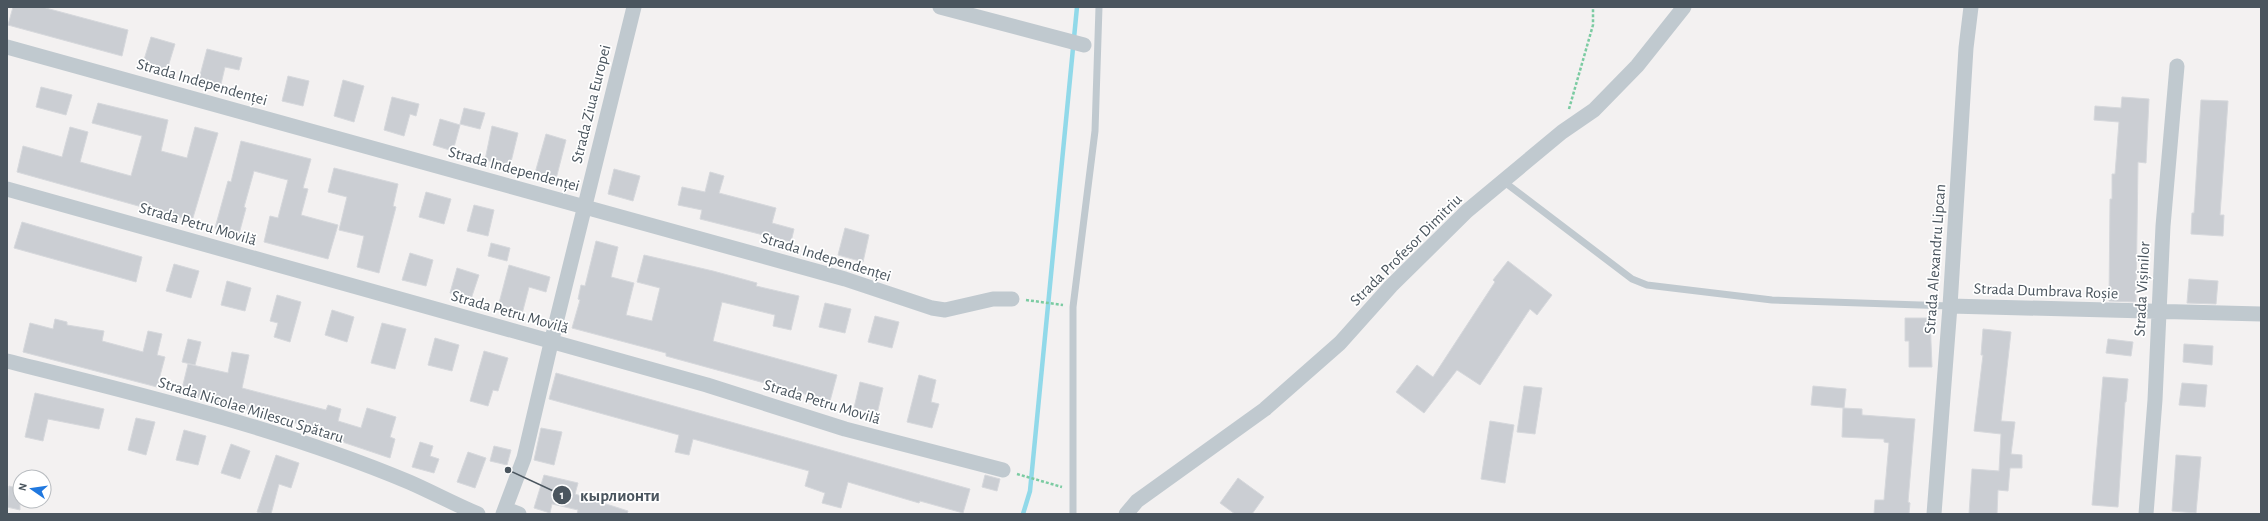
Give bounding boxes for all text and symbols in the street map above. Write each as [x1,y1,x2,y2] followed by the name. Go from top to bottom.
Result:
[569,43,613,165] street label: Strada Ziua Europei
[134,56,269,110] street label: Strada Independenței
[446,144,581,196] street label: Strada Independenței
[1922,183,1948,335] street label: Strada Alexandru Lipcan
[1347,191,1465,309] street label: Strada Profesor Dimitriu
[137,200,259,248] street label: Strada Petru Movilă
[758,230,893,286] street label: Strada Independenței
[2132,240,2155,337] street label: Strada Vișinilor
[1973,280,2119,304] street label: Strada Dumbrava Roșie
[449,288,571,336] street label: Strada Petru Movilă
[156,374,346,446] street label: Strada Nicolae Milescu Spătaru
[762,377,882,427] street label: Strada Petru Movilă
[12,469,52,509] north arrow
[552,481,668,510] callout: кырлионти
[17,482,29,492] text: N
[580,487,660,504] text: кырлионти
[560,489,564,501] text: 1

